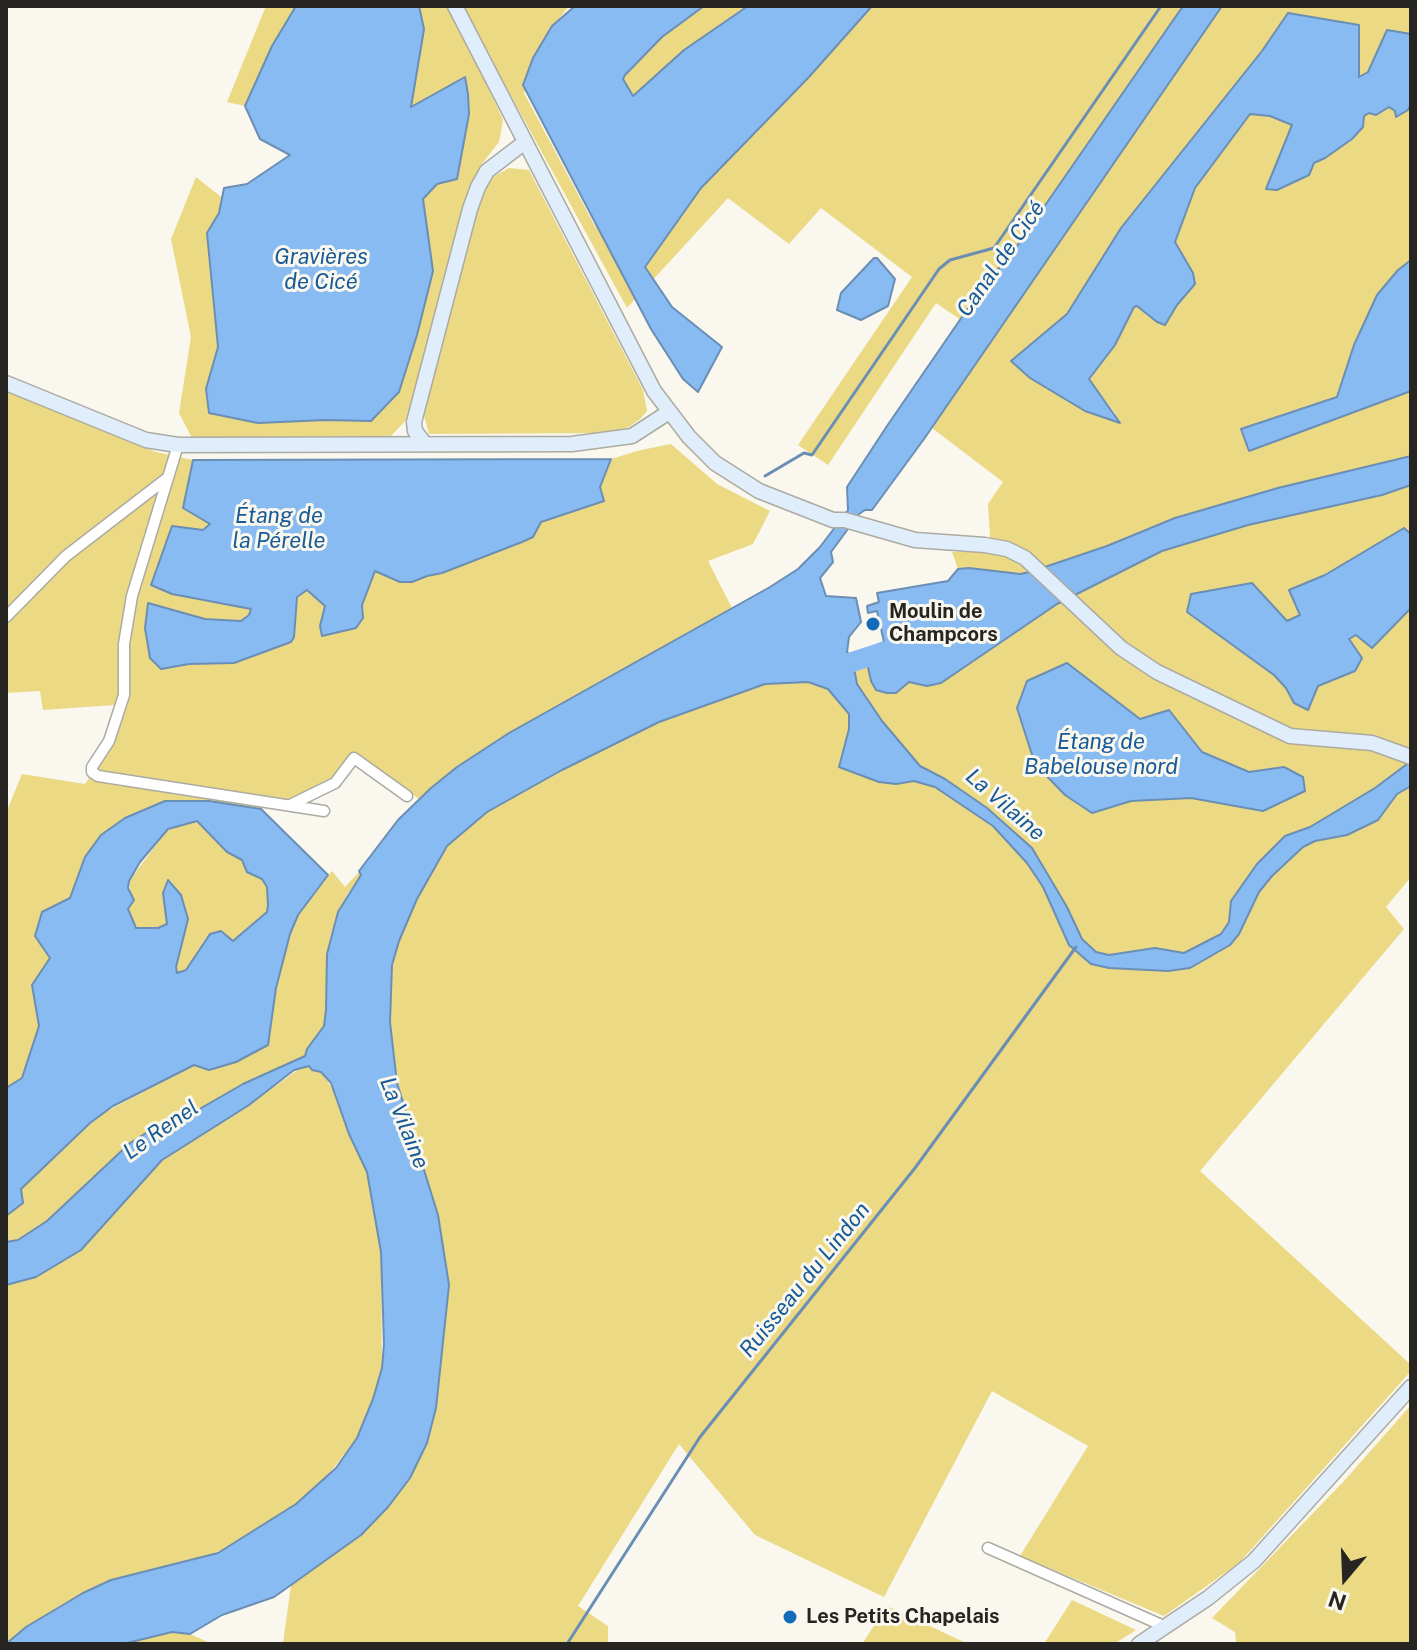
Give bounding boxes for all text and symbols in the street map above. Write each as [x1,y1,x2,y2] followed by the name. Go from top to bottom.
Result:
[951,196,1051,322] water label: Canal de Cicé
[274,244,368,296] water label: Gravières de Cicé
[232,503,326,554] water label: Étang de la Pérelle
[889,600,998,647] place label: Moulin de Champcors
[864,615,882,633] marker: Moulin de Champcors
[1024,729,1178,780] water label: Étang de Babelouse nord
[960,763,1050,847] water label: La Vilaine
[374,1073,434,1173] water label: La Vilaine
[118,1095,204,1165] water label: Le Renel
[734,1197,876,1363] water label: Ruisseau du Lindon
[1305,1538,1385,1618] north arrow
[1325,1586,1350,1616] text: N
[806,1605,1000,1629] place label: Les Petits Chapelais
[781,1608,799,1626] marker: Les Petits Chapelais

